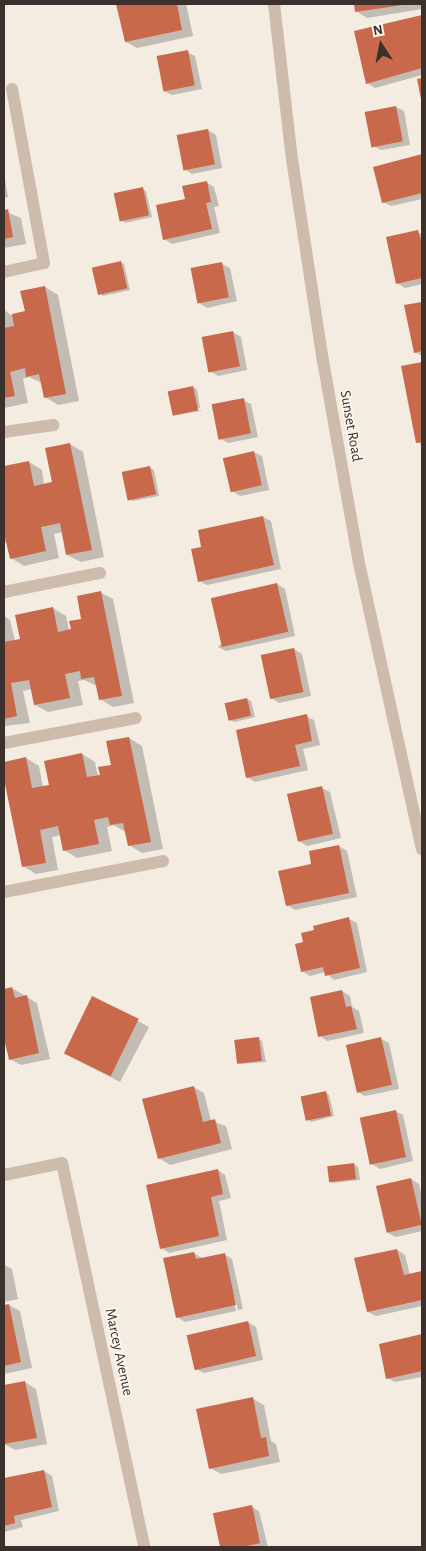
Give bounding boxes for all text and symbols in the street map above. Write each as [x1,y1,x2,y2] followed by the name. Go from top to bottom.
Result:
[356,20,406,70] north arrow
[372,22,384,38] text: N
[336,389,366,463] street label: Sunset Road
[101,1307,137,1397] street label: Marcey Avenue

